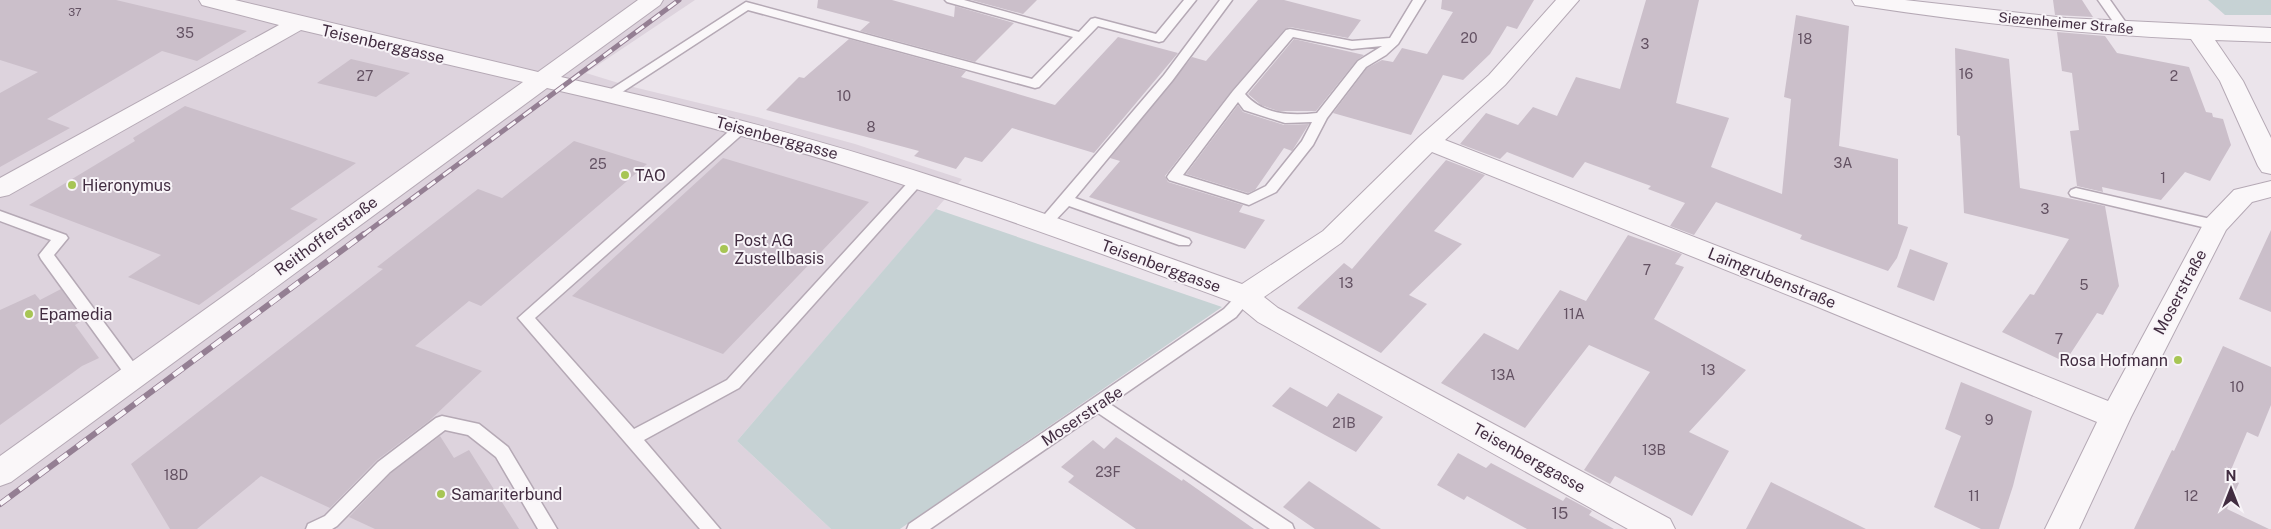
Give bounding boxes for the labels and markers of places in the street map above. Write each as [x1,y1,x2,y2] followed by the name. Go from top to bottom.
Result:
[635,166,666,185] place label: TAO
[619,169,631,181] marker: TAO
[82,176,171,195] place label: Hieronymus
[66,179,78,191] marker: Hieronymus
[734,231,824,268] place label: Post AG Zustellbasis
[718,243,730,255] marker: Post AG Zustellbasis
[39,305,112,324] place label: Epamedia
[23,308,35,320] marker: Epamedia
[2059,351,2168,370] place label: Rosa Hofmann
[2172,354,2184,366] marker: Rosa Hofmann
[451,485,562,504] place label: Samariterbund
[435,488,447,500] marker: Samariterbund

